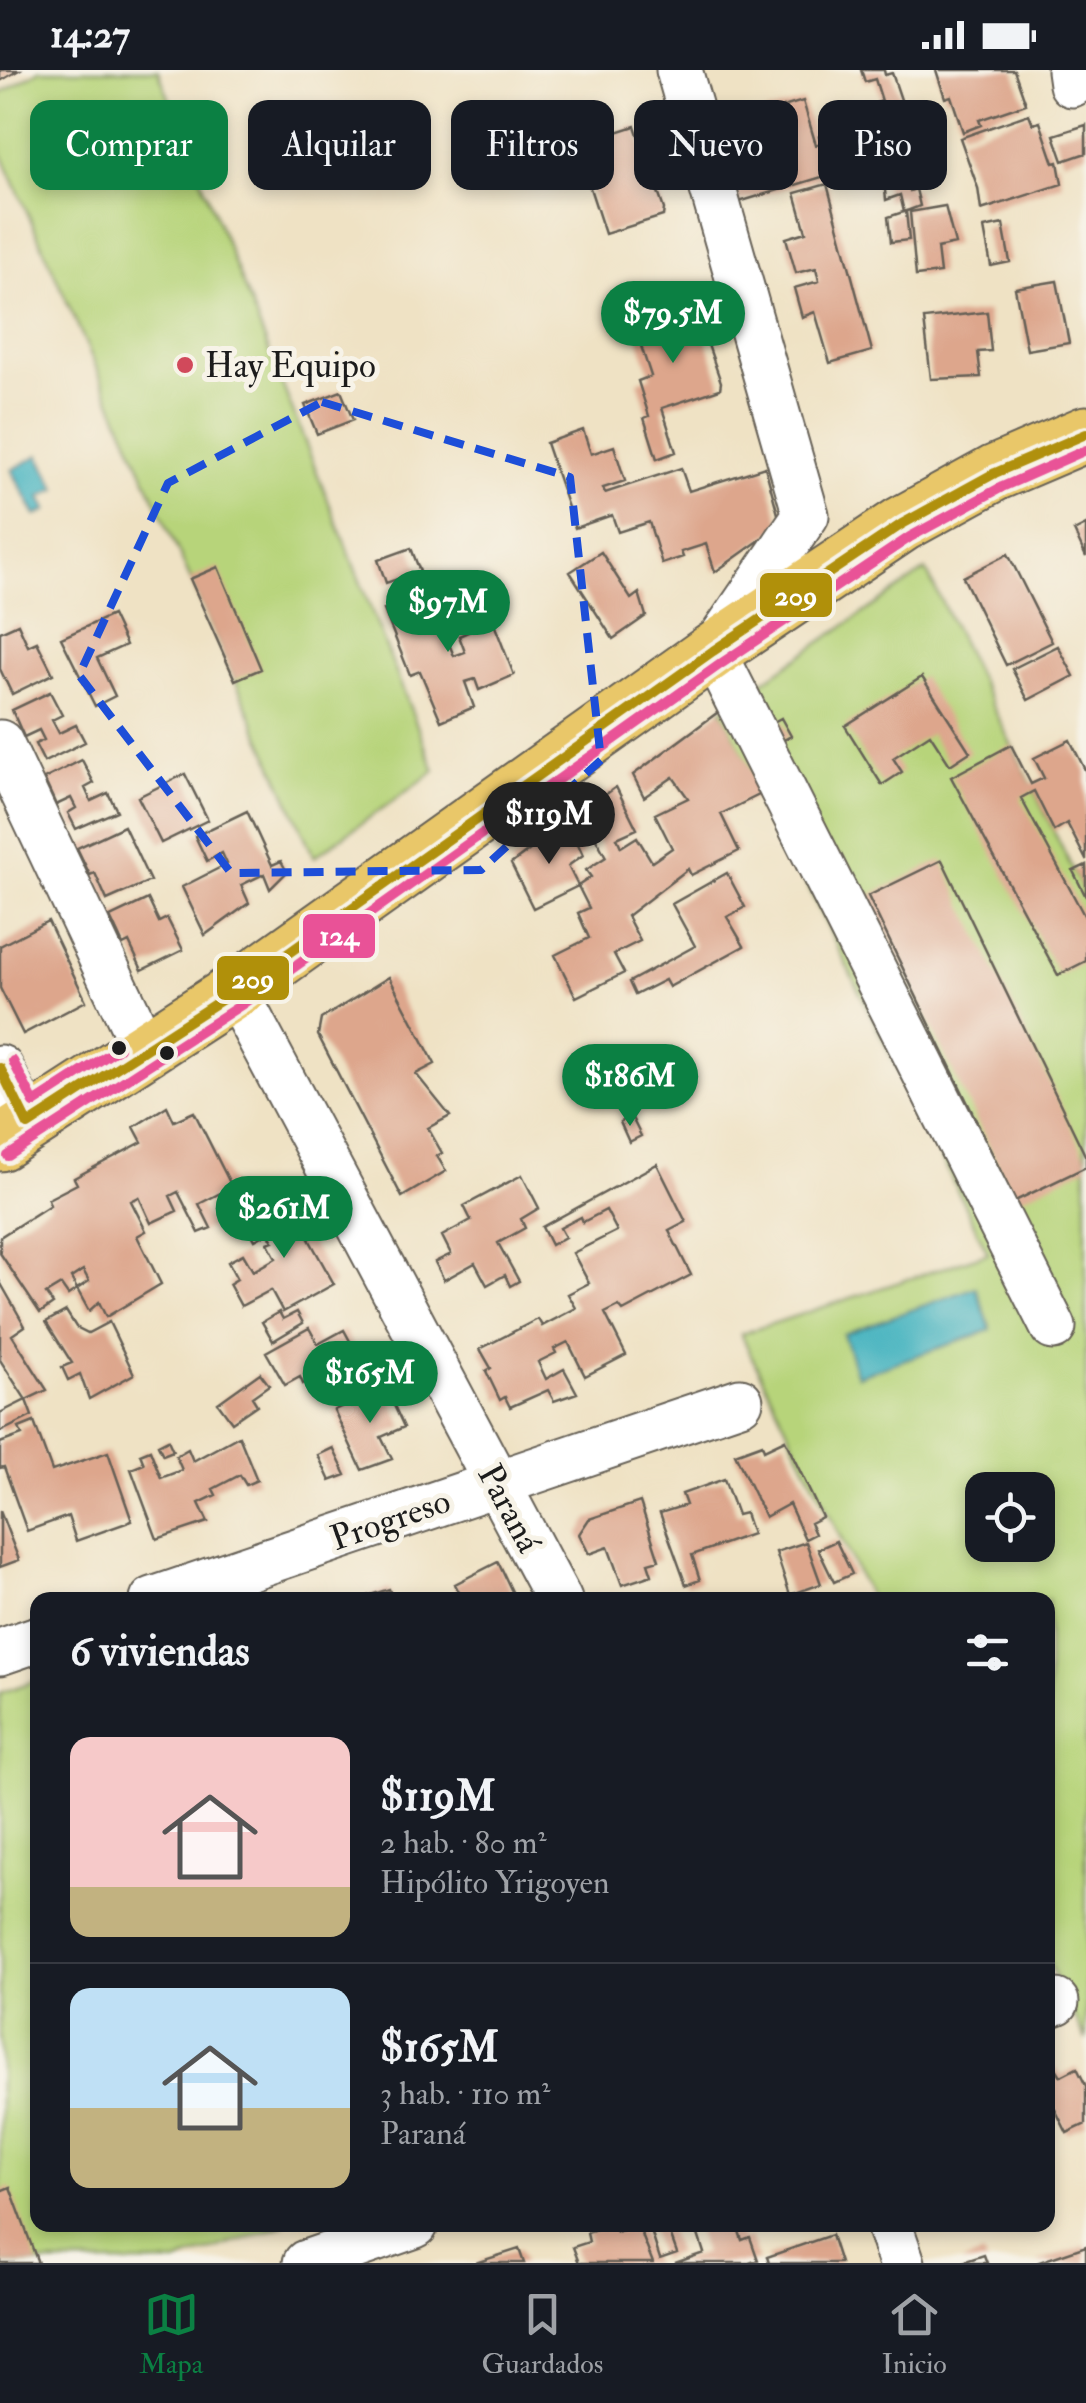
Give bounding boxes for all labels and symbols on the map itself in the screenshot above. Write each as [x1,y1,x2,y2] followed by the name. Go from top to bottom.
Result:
[592,281,754,366] pin: $79.5M
[205,344,376,388] place label: Hay Equipo
[174,354,196,376] marker: Hay Equipo
[389,570,507,655] pin: $97M
[758,571,834,619] line badge: 209
[775,579,817,614] text: 209
[479,782,619,867] pin: $119M
[301,912,377,960] line badge: 124
[319,919,361,954] text: 124
[215,954,291,1002] line badge: 209
[232,962,274,997] text: 209
[109,1038,129,1058] unlabelled marker
[157,1043,177,1063] unlabelled marker
[560,1044,700,1129] pin: $186M
[214,1176,354,1261] pin: $261M
[300,1341,440,1426] pin: $165M
[468,1457,551,1561] street label: Paraná
[325,1479,456,1561] street label: Progreso

